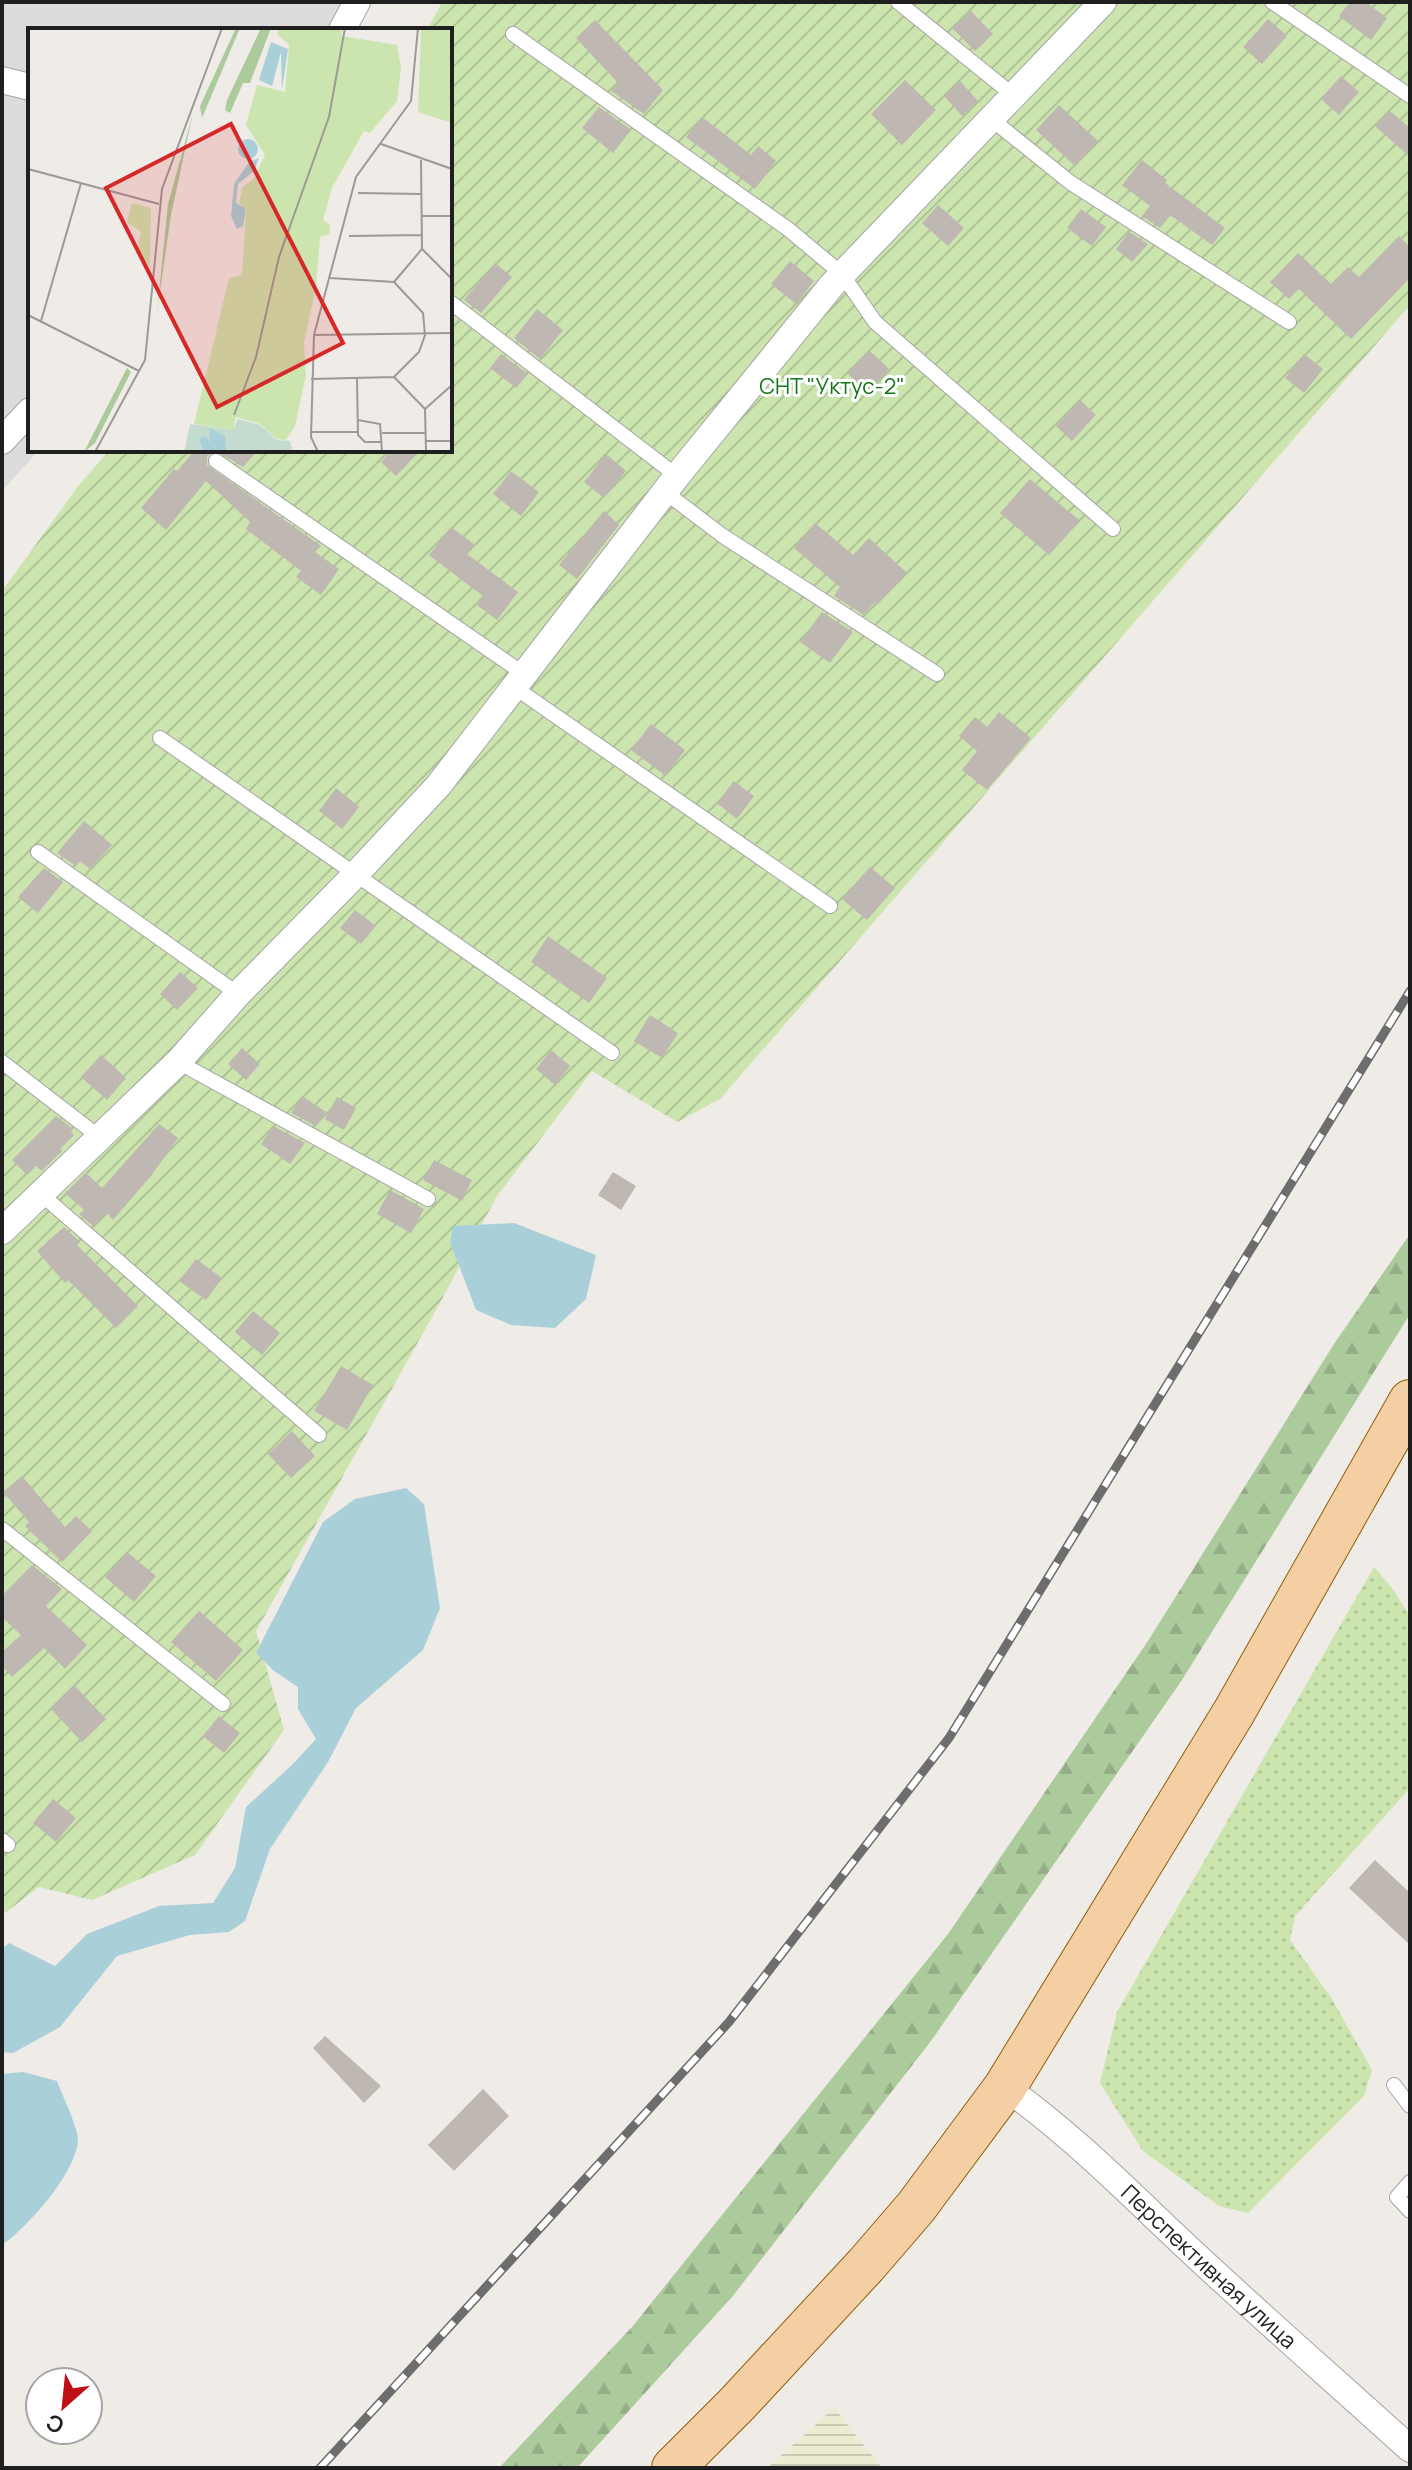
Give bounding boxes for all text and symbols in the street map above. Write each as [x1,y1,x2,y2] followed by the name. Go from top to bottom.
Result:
[28,28,452,452] inset map
[759,371,905,401] park label: СНТ "Уктус-2"
[1115,2178,1303,2355] street label: Перспективная улица
[24,2366,104,2446] north arrow
[41,2407,69,2441] text: С

